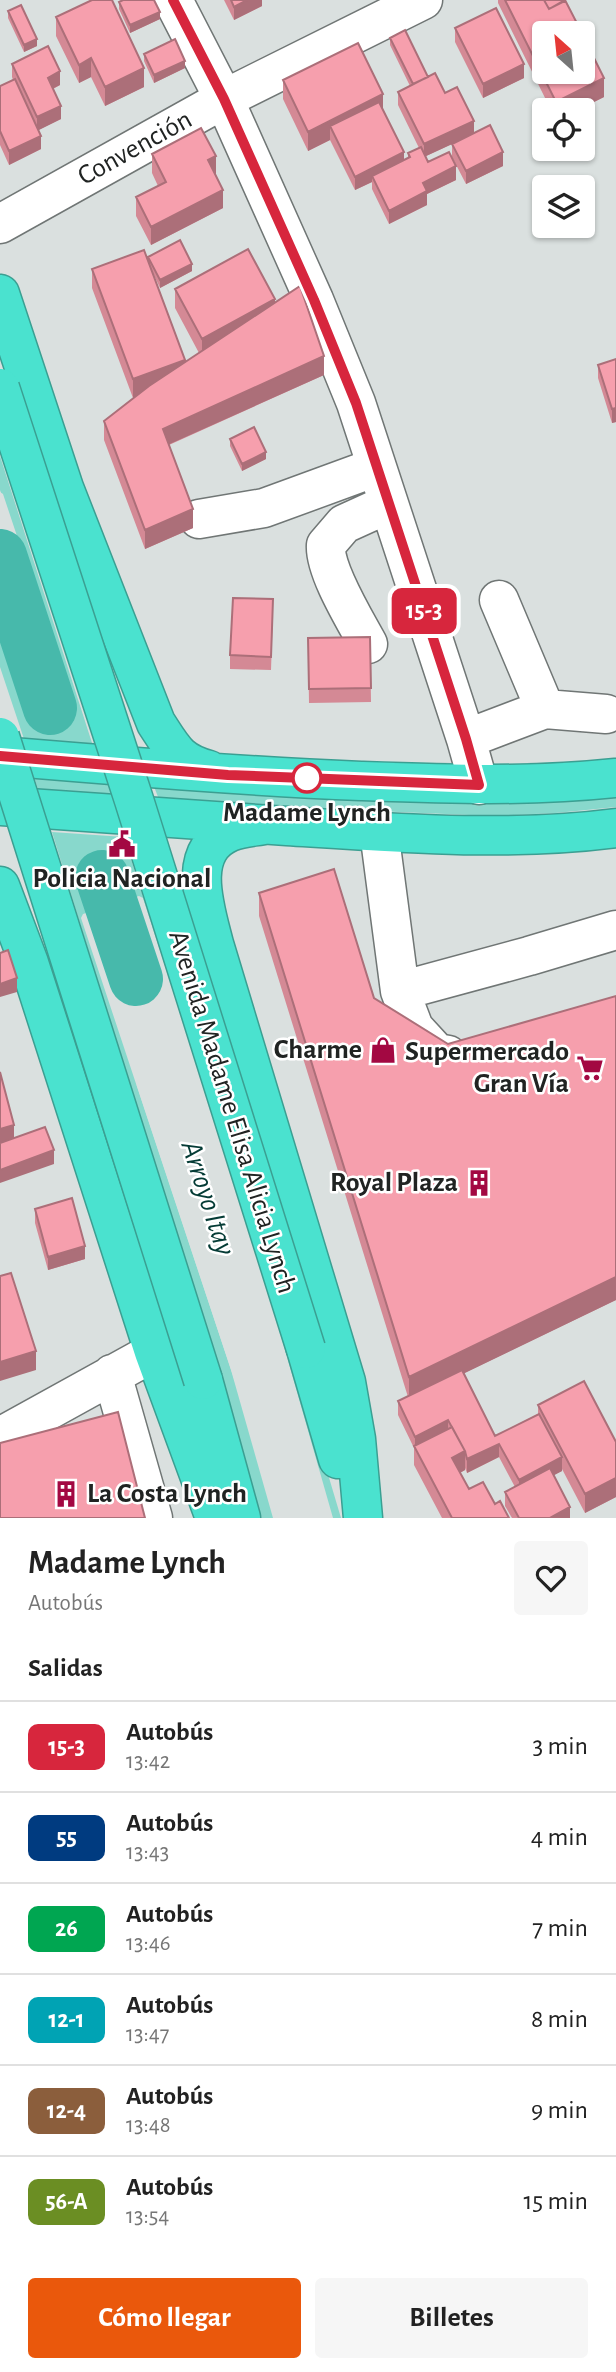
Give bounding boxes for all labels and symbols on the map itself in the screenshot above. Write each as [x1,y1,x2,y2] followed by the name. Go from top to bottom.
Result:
[532,21,595,84] north arrow
[73,105,197,191] street label: Convención
[375,588,473,634] line badge: 15-3
[292,763,322,793] marker: Madame Lynch
[223,799,391,827] place label: Madame Lynch
[107,829,137,859] public building icon: Policia Nacional
[33,865,211,893] place label: Policia Nacional
[163,927,301,1297] street label: Avenida Madame Elisa Alicia Lynch
[368,1035,398,1065] shop icon: Charme
[274,1036,362,1064] place label: Charme
[405,1038,569,1098] place label: Supermercado Gran Vía
[575,1053,605,1083] supermarket icon: Supermercado Gran Vía
[175,1136,241,1260] water label: Arroyo Itay
[464,1168,494,1198] building icon: Royal Plaza
[330,1169,458,1197] place label: Royal Plaza
[51,1479,81,1509] building icon: La Costa Lynch
[87,1480,247,1508] place label: La Costa Lynch

